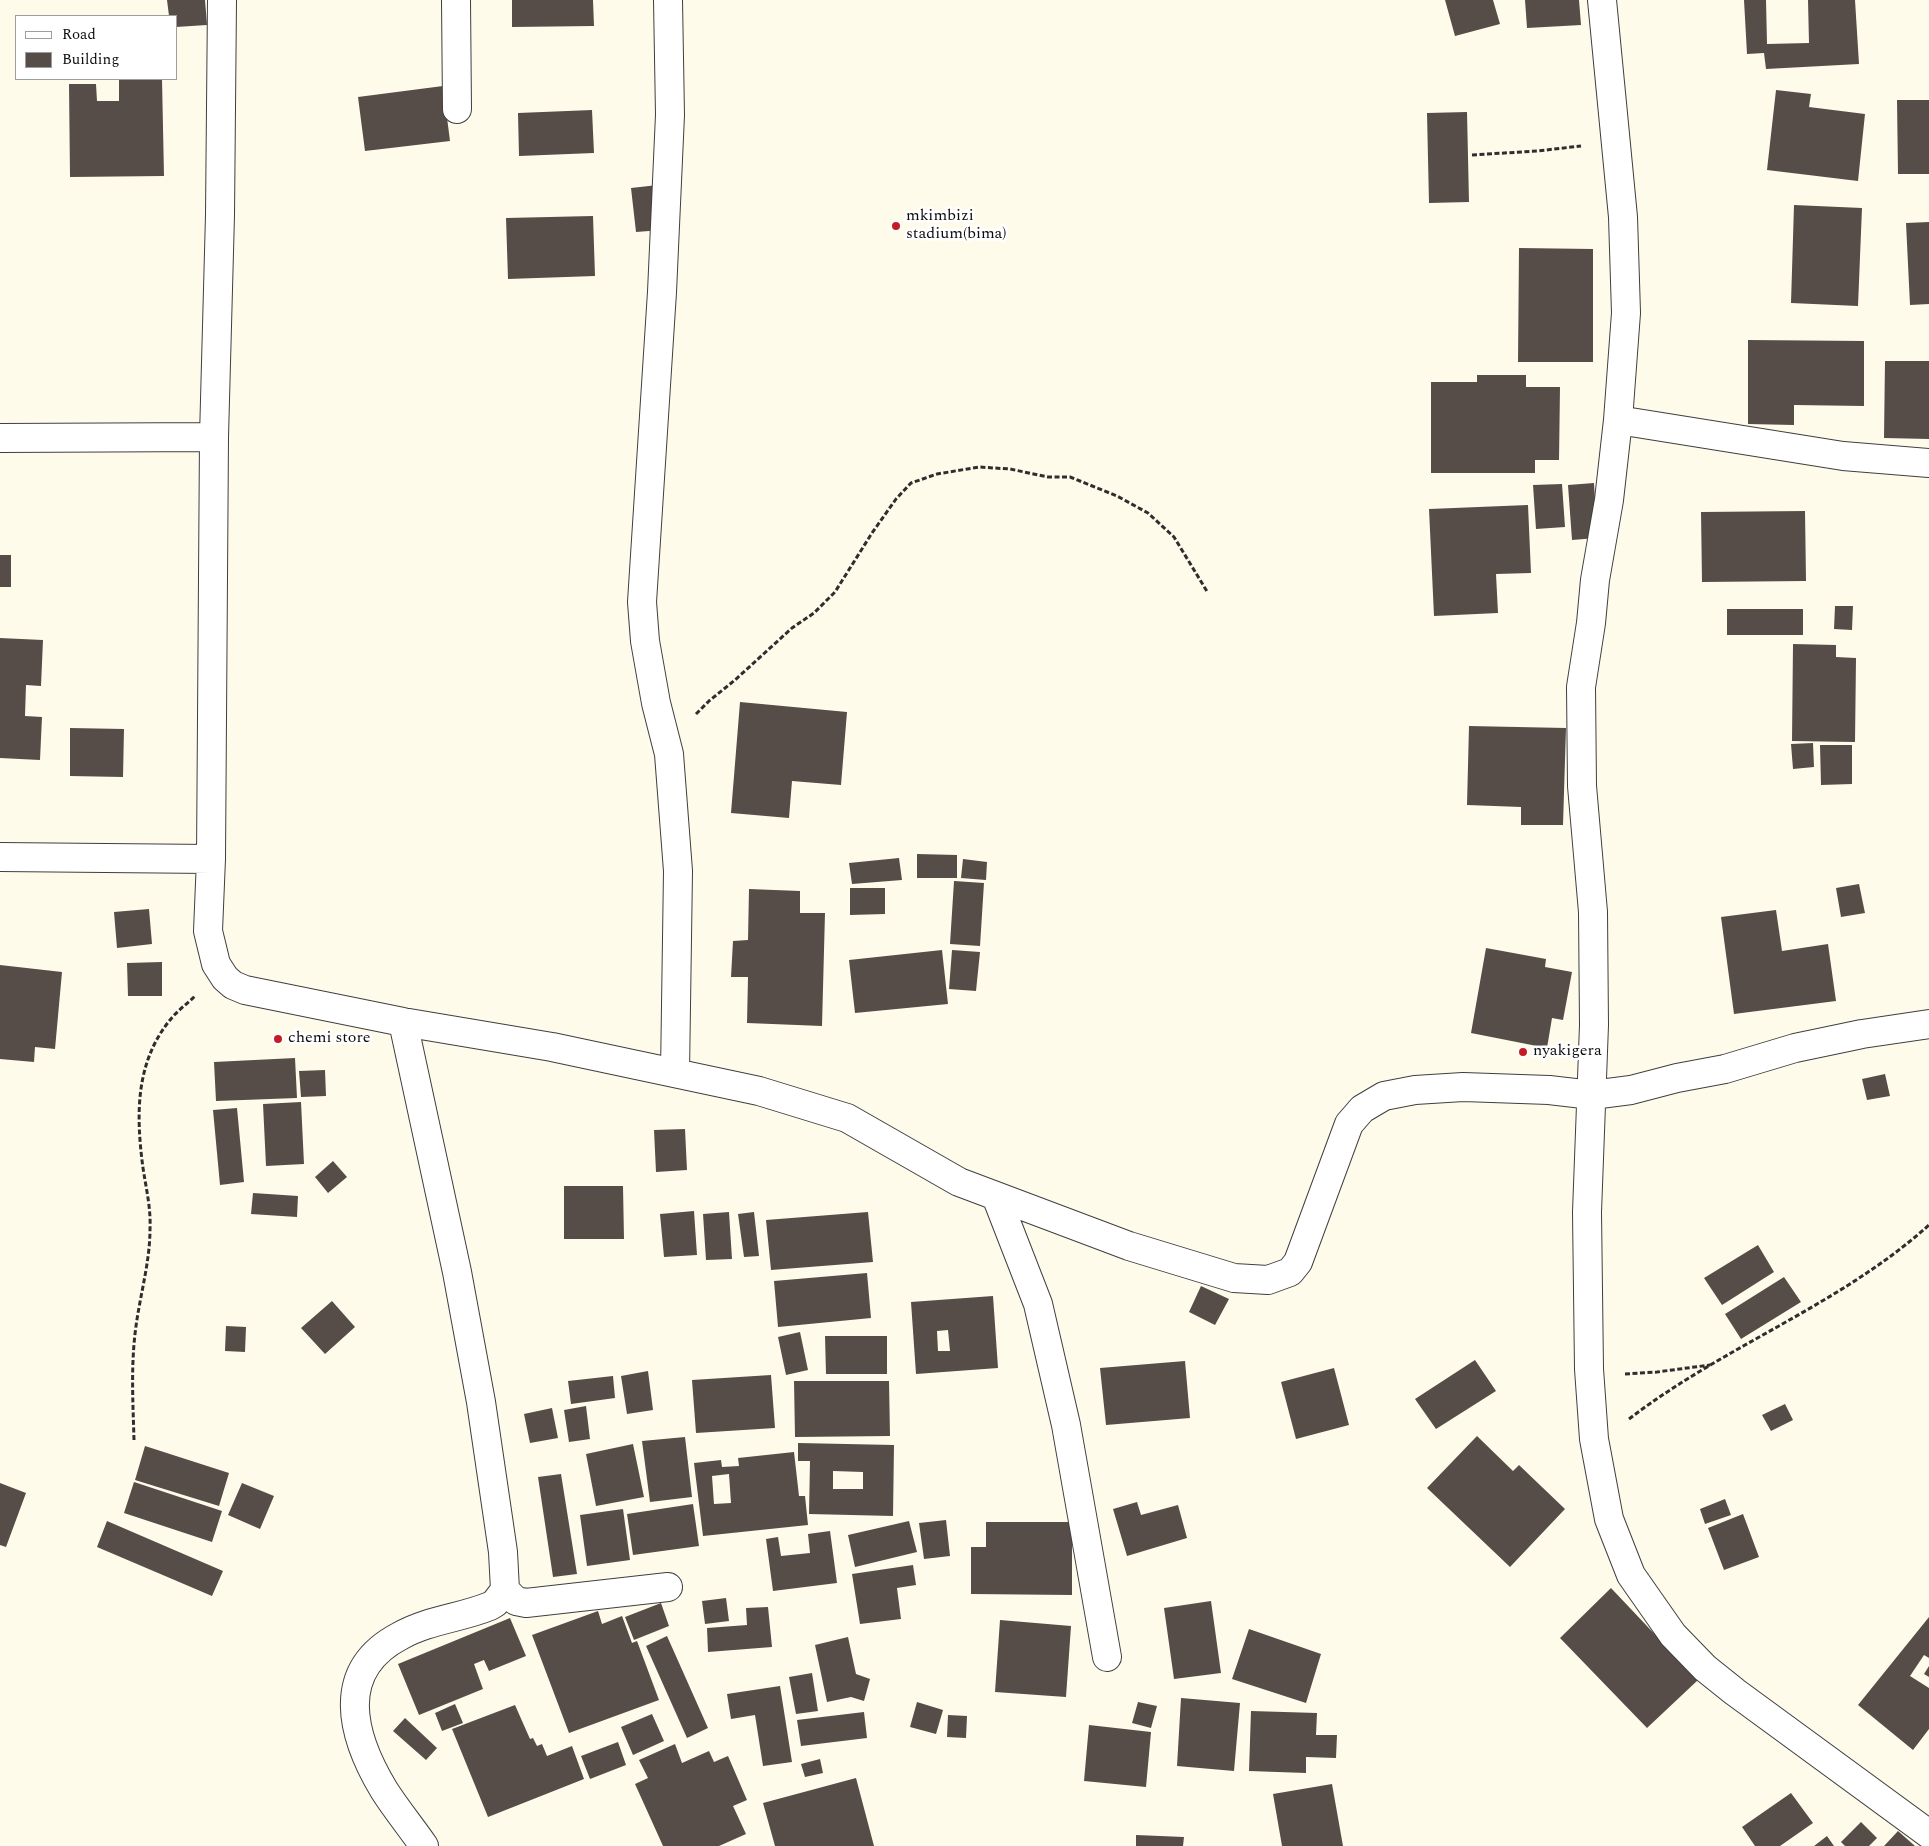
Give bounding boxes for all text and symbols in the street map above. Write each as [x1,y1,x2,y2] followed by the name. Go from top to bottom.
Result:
[15,15,178,80] legend
[62,23,96,46] text: Road
[62,48,119,71] text: Building
[906,207,1006,245] place label: mkimbizi stadium(bima)
[890,220,902,232] marker: mkimbizi stadium(bima)
[288,1029,371,1049] place label: chemi store
[272,1033,284,1045] marker: chemi store
[1533,1042,1602,1062] place label: nyakigera
[1517,1046,1529,1058] marker: nyakigera

